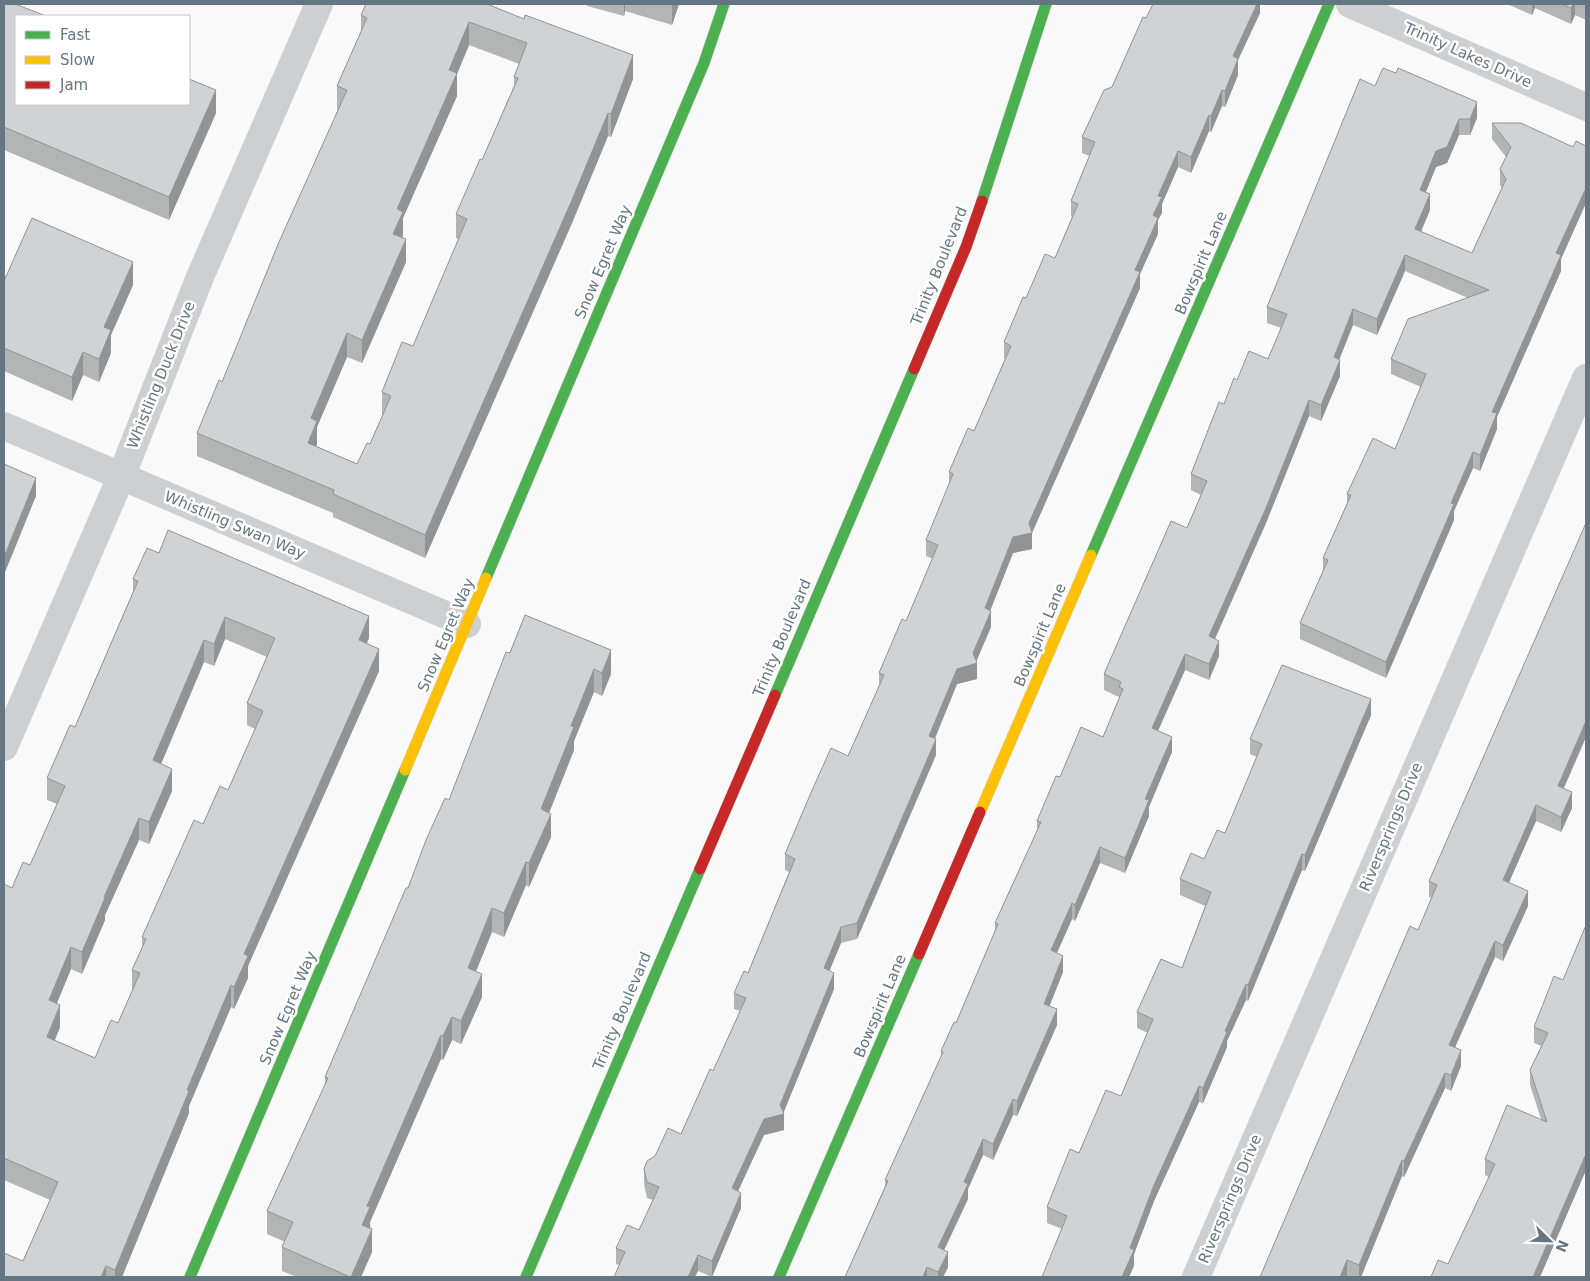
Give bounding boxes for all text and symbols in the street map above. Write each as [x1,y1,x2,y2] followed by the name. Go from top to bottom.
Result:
[15,15,190,105] legend
[1400,18,1535,91] street label: Trinity Lakes Drive
[60,26,90,44] text: Fast
[60,51,95,69] text: Slow
[59,76,88,94] text: Jam
[571,202,635,322] street label: Snow Egret Way
[907,204,971,329] street label: Trinity Boulevard
[1171,209,1231,317] street label: Bowspirit Lane
[123,299,199,451] street label: Whistling Duck Drive
[162,487,308,563] street label: Whistling Swan Way
[414,575,478,695] street label: Snow Egret Way
[749,576,815,701] street label: Trinity Boulevard
[1010,581,1070,689] street label: Bowspirit Lane
[1356,760,1426,894] street label: Riversprings Drive
[256,948,320,1068] street label: Snow Egret Way
[589,949,655,1074] street label: Trinity Boulevard
[850,952,910,1060] street label: Bowspirit Lane
[1195,1132,1265,1266] street label: Riversprings Drive
[1525,1216,1575,1266] north arrow
[1552,1238,1572,1255] text: N

